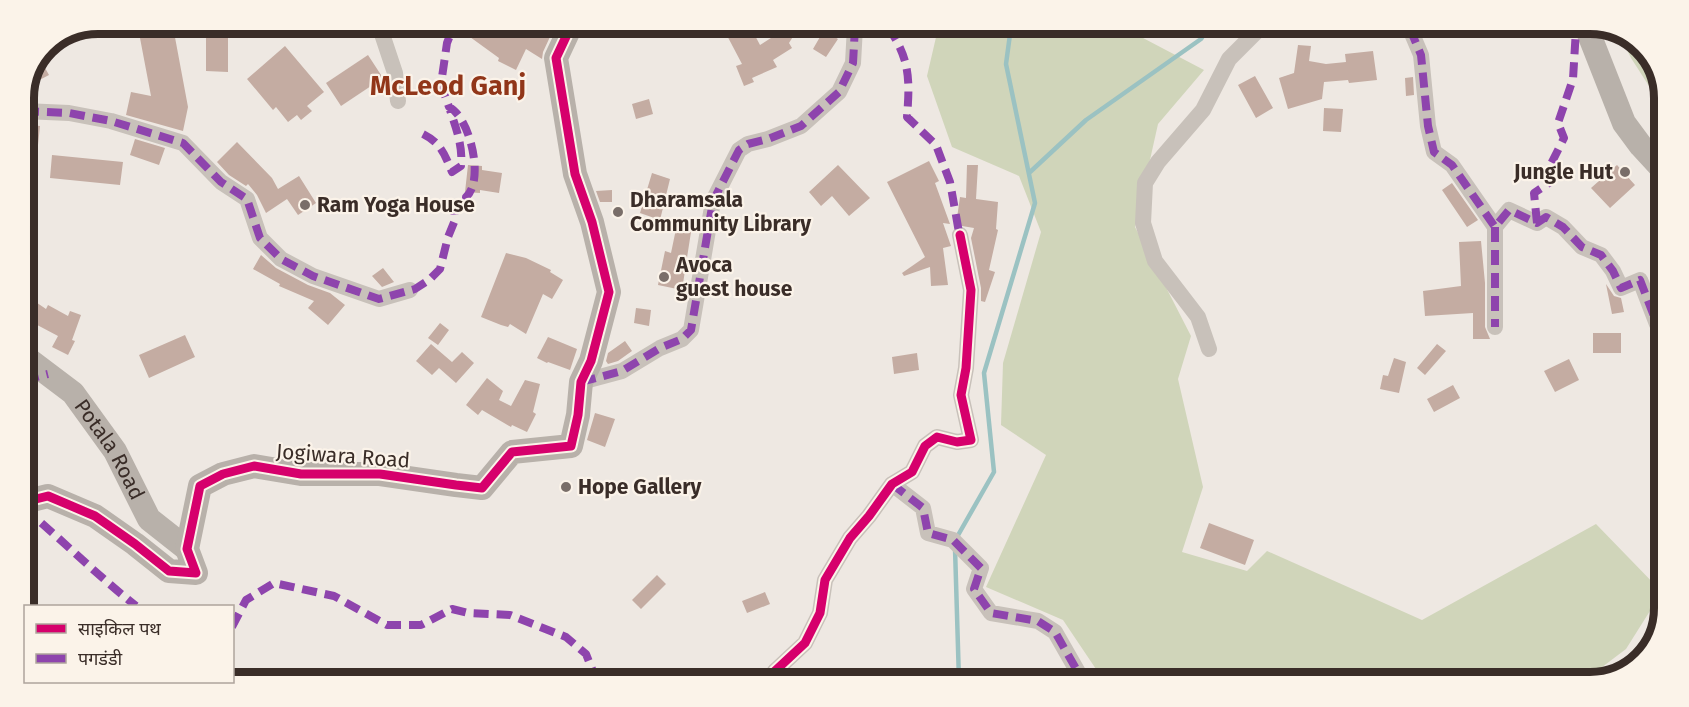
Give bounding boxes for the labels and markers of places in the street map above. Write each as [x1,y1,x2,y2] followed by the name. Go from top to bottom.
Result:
[1513,159,1614,185] place label: Jungle Hut
[1618,165,1632,179] marker: Jungle Hut
[630,187,811,237] place label: Dharamsala Community Library
[317,192,475,218] place label: Ram Yoga House
[298,198,312,212] marker: Ram Yoga House
[611,205,625,219] marker: Dharamsala Community Library
[675,252,793,302] place label: Avoca guest house
[657,270,671,284] marker: Avoca guest house
[578,474,702,500] place label: Hope Gallery
[559,480,573,494] marker: Hope Gallery

